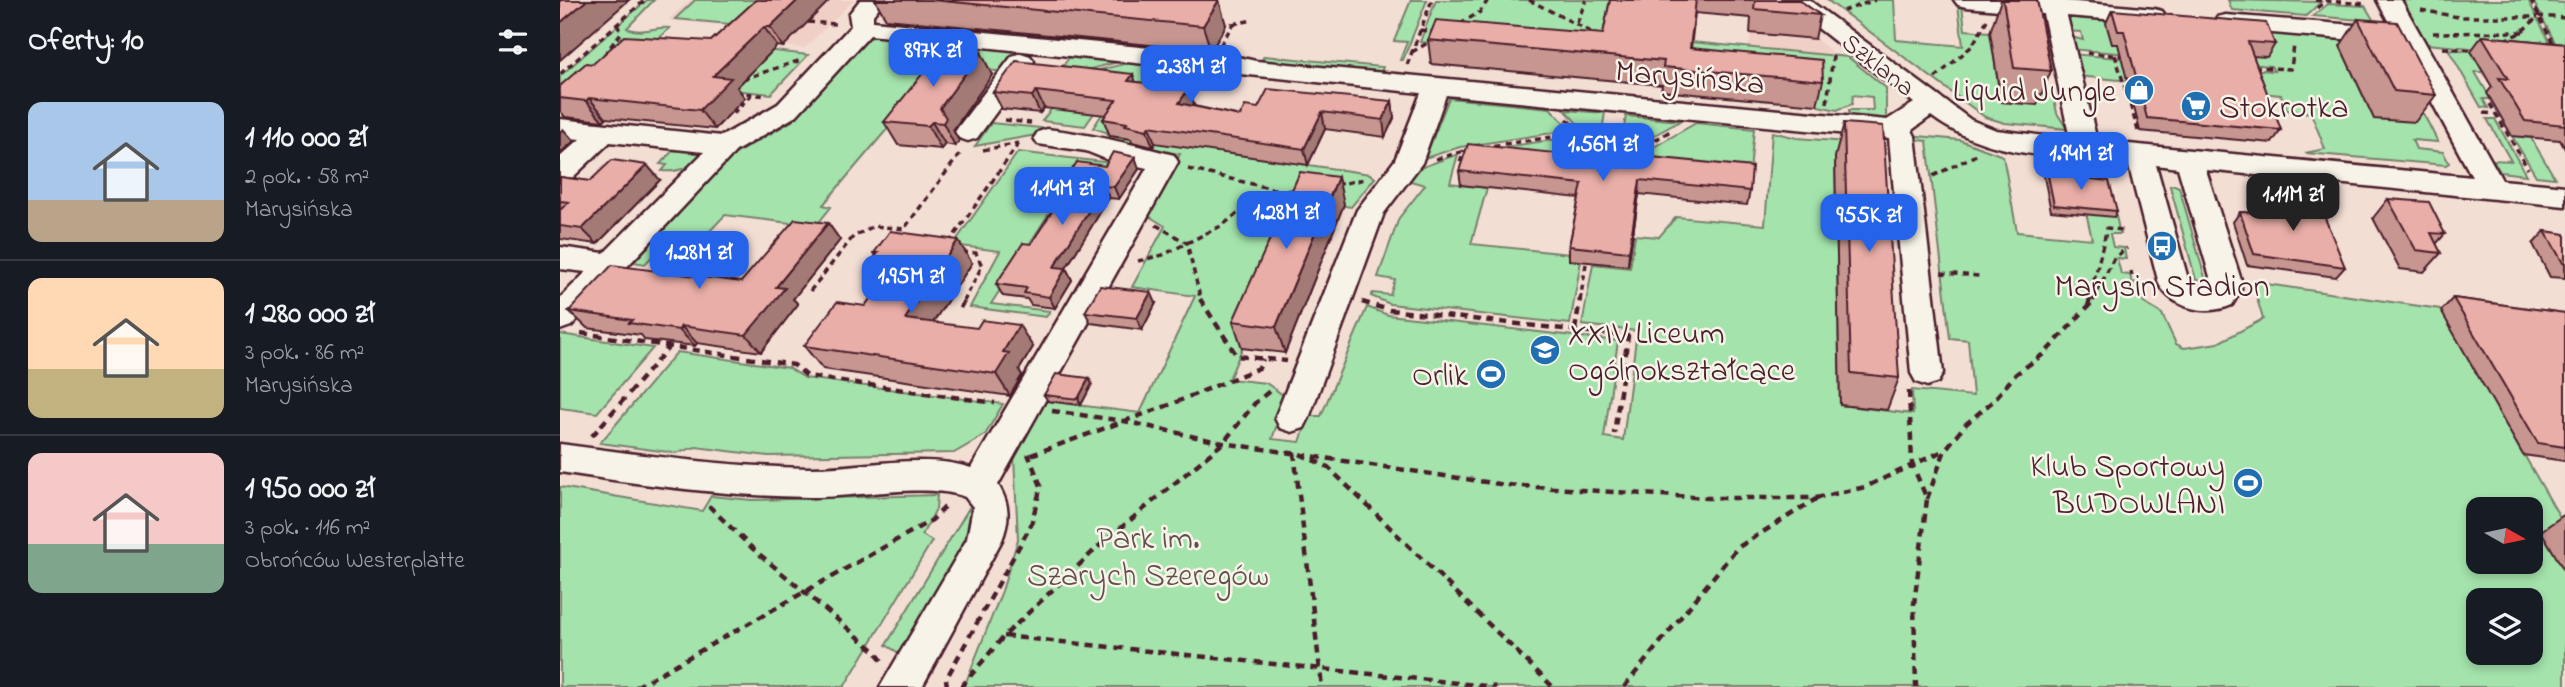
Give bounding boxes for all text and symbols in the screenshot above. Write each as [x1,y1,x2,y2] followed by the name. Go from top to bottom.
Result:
[28,20,144,64] text: Oferty: 10
[494,23,532,61] icon: filters
[1832,25,1922,107] street label: Szklana
[868,29,998,89] pin: 897K zł
[905,35,961,68] text: 897K zł
[1119,46,1263,105] pin: 2.38M zł
[1613,50,1766,109] street label: Marysińska
[1157,51,1225,84] text: 2.38M zł
[1953,70,2117,117] place label: Liquid Jungle
[2122,73,2156,107] shop icon: Liquid Jungle
[2219,86,2349,133] place label: Stokrotka
[2179,89,2213,123] supermarket icon: Stokrotka
[245,117,367,161] text: 1 110 000 zł
[1531,124,1675,183] pin: 1.56M zł
[1568,129,1638,162] text: 1.56M zł
[84,130,168,214] icon: home
[2009,132,2153,192] pin: 1.94M zł
[2050,138,2112,171] text: 1.94M zł
[245,161,369,194] text: 2 pok. · 58 m²
[990,168,1134,227] pin: 1.14M zł
[1030,173,1094,206] text: 1.14M zł
[2221,174,2365,233] pin: 1.11M zł
[2262,179,2324,212] text: 1.11M zł
[1214,191,1358,251] pin: 1.28M zł
[245,194,353,227] text: Marysińska
[1804,194,1934,254] pin: 955K zł
[1253,197,1319,230] text: 1.28M zł
[1837,200,1902,233] text: 955K zł
[2145,229,2179,263] bus stop icon: Marysin Stadion
[627,232,771,291] pin: 1.28M zł
[666,237,732,270] text: 1.28M zł
[839,256,983,315] pin: 1.95M zł
[878,261,944,294] text: 1.95M zł
[2055,265,2269,312] place label: Marysin Stadion
[245,293,374,337] text: 1 280 000 zł
[84,306,168,390] icon: home
[1568,312,1796,396] place label: XXIV Liceum Ogólnokształcące
[1528,333,1562,367] school or university icon: XXIV Liceum Ogólnokształcące
[245,337,364,370] text: 3 pok. · 86 m²
[1412,354,1469,401] place label: Orlik
[1474,357,1508,391] sports icon: Orlik
[245,370,353,403] text: Marysińska
[2030,445,2225,529] place label: Klub Sportowy BUDOWLANI
[2231,466,2265,500] sports icon: Klub Sportowy BUDOWLANI
[245,468,374,512] text: 1 950 000 zł
[84,481,168,565] icon: home
[2466,497,2543,574] north arrow
[2466,497,2543,665] map controls
[245,512,370,545] text: 3 pok. · 116 m²
[1027,517,1269,601] park label: Park im. Szarych Szeregów
[245,545,465,578] text: Obrońców Westerplatte
[2466,588,2543,665] button: layers

